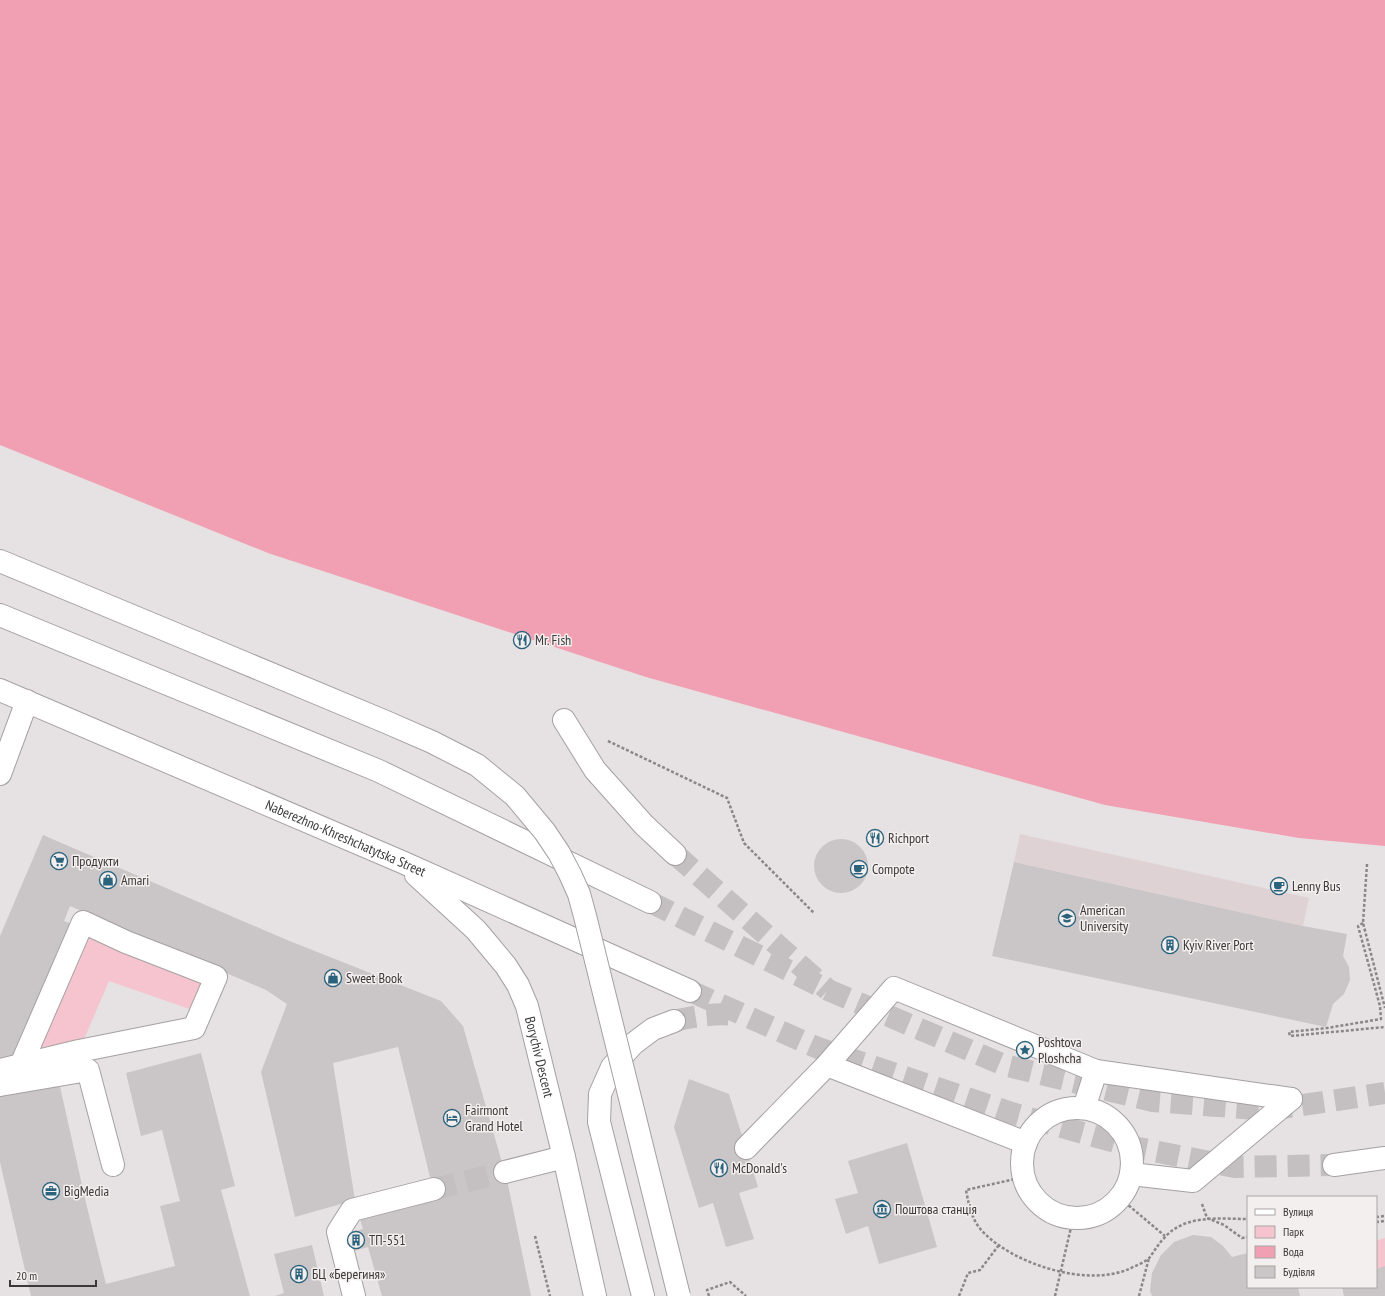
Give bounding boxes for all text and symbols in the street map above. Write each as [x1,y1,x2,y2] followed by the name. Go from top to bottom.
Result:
[512,630,532,650] restaurant icon: Mr. Fish
[535,631,571,649] place label: Mr. Fish
[263,796,429,881] street label: Naberezhno-Khreshchatytska Street
[865,828,885,848] restaurant icon: Richport
[888,829,929,847] place label: Richport
[49,851,69,871] supermarket icon: Продукти
[72,852,119,870] place label: Продукти
[849,859,869,879] cafe icon: Compote
[872,860,915,878] place label: Compote
[98,870,118,890] shop icon: Amari
[121,871,149,889] place label: Amari
[1269,876,1289,896] cafe icon: Lenny Bus
[1292,877,1341,895] place label: Lenny Bus
[1080,901,1129,935] place label: American University
[1057,908,1077,928] school or university icon: American University
[1160,935,1180,955] building icon: Kyiv River Port
[1183,936,1253,954] place label: Kyiv River Port
[323,968,343,988] shop icon: Sweet Book
[346,969,403,987] place label: Sweet Book
[521,1015,558,1099] street label: Borychiv Descent
[1038,1033,1082,1067] place label: Poshtova Ploshcha
[1015,1040,1035,1060] place icon: Poshtova Ploshcha
[465,1101,524,1135] place label: Fairmont Grand Hotel
[442,1108,462,1128] hotel icon: Fairmont Grand Hotel
[709,1158,729,1178] restaurant icon: McDonald's
[732,1159,787,1177] place label: McDonald's
[41,1181,61,1201] office icon: BigMedia
[64,1182,109,1200] place label: BigMedia
[1247,1196,1377,1288] legend
[872,1199,892,1219] museum icon: Поштова станція
[895,1200,977,1218] place label: Поштова станція
[1283,1204,1313,1219] text: Вулиця
[1283,1224,1304,1239] text: Парк
[346,1230,366,1250] building icon: ТП-551
[369,1231,406,1249] place label: ТП-551
[1283,1244,1304,1259] text: Вода
[10,1262,96,1288] scale bar
[289,1264,309,1284] building icon: БЦ «Берегиня»
[1283,1264,1315,1279] text: Будівля
[312,1265,385,1283] place label: БЦ «Берегиня»
[16,1268,37,1283] text: 20 m

